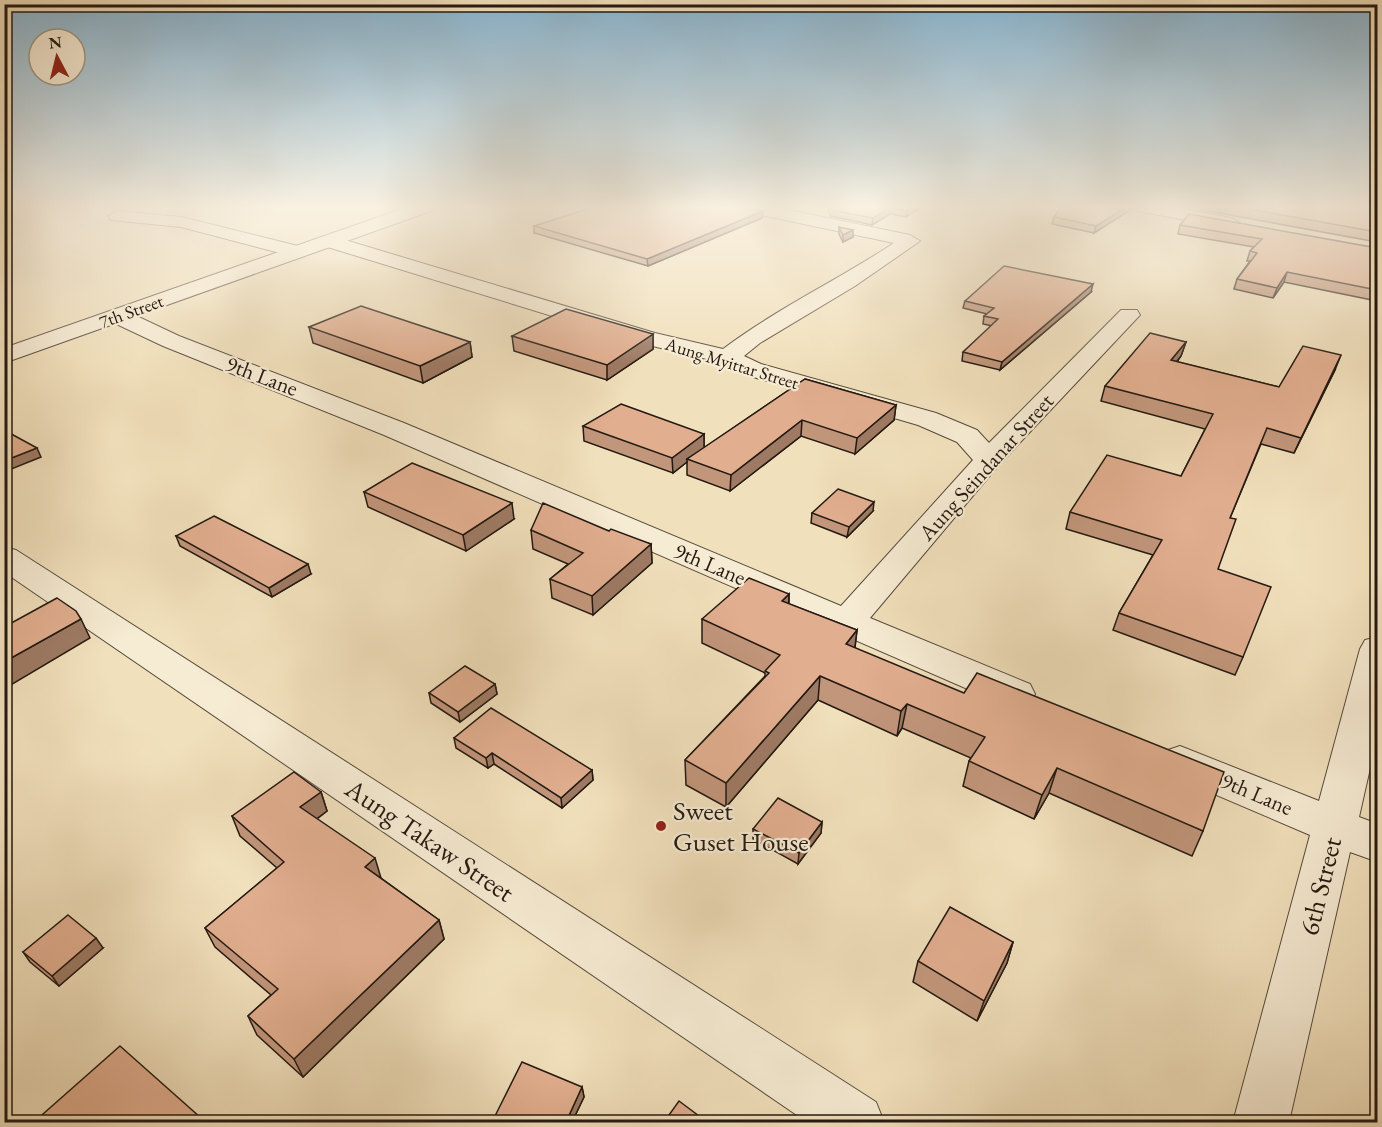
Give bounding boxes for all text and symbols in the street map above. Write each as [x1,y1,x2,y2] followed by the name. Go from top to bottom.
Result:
[27,27,87,87] north arrow
[48,31,63,54] text: N
[96,289,167,333] street label: 7th Street
[662,331,802,394] street label: Aung Myittar Street
[222,349,303,403] street label: 9th Lane
[911,387,1060,548] street label: Aung Seindanar Street
[670,536,751,592] street label: 9th Lane
[1217,766,1298,822] street label: 9th Lane
[338,770,522,910] street label: Aung Takaw Street
[673,793,809,859] place label: Sweet Guset House
[654,819,668,833] marker: Sweet Guset House
[1291,833,1349,939] street label: 6th Street

